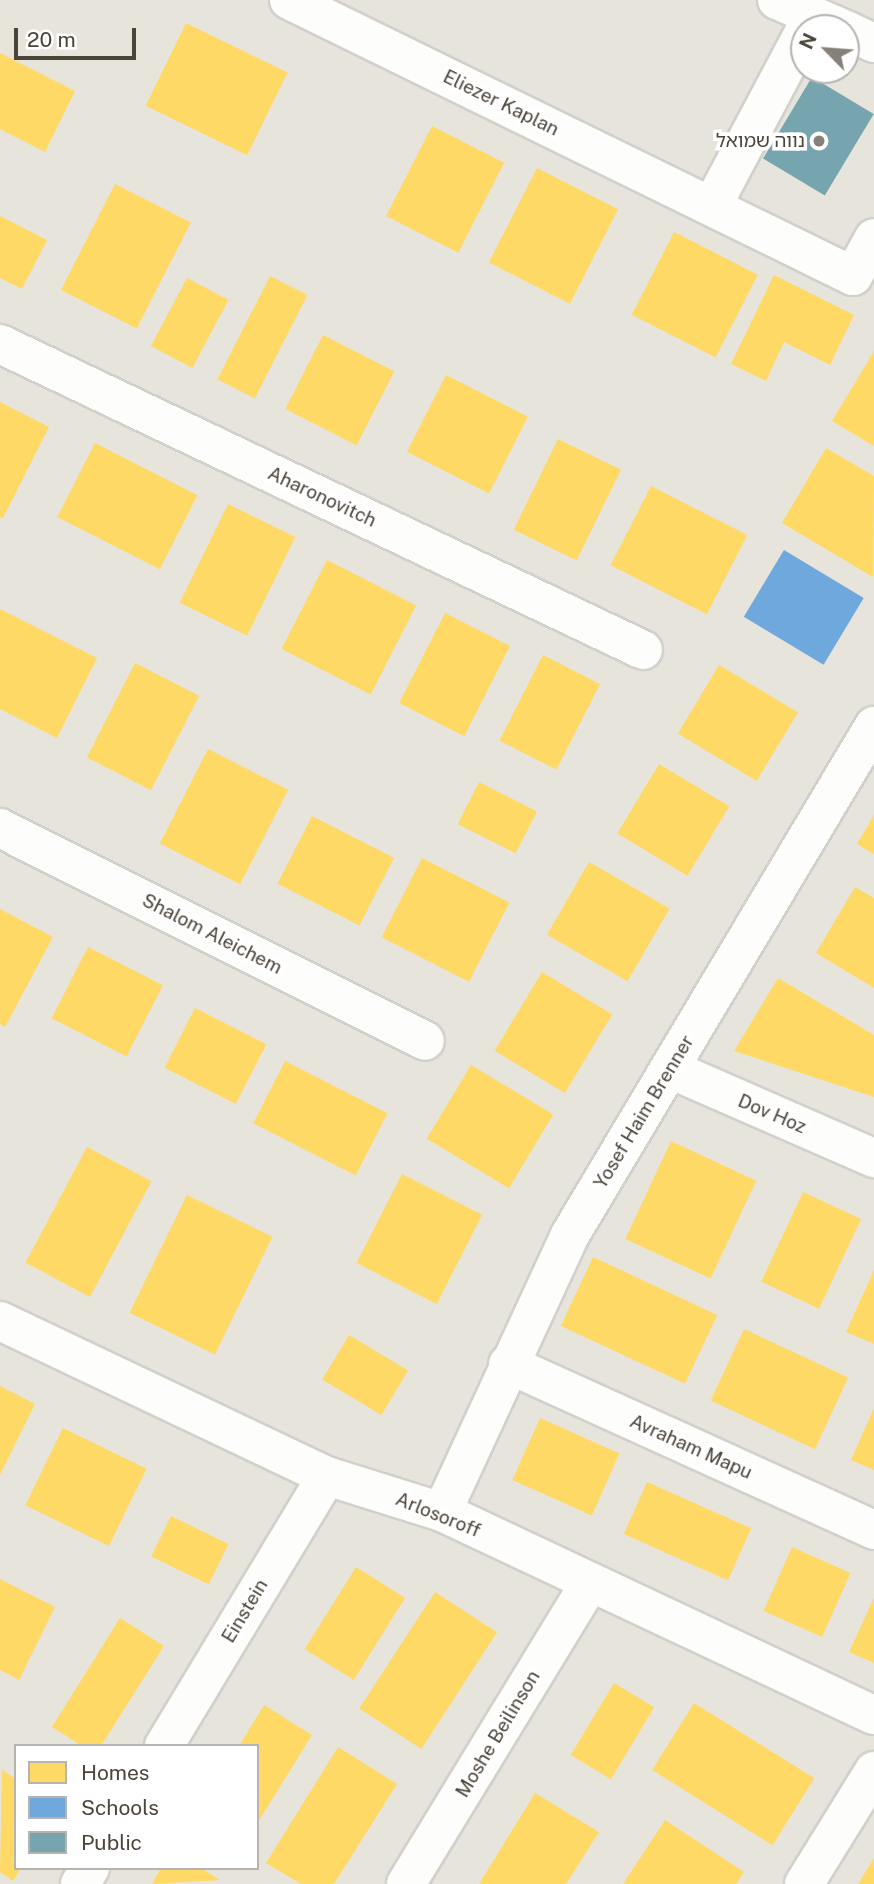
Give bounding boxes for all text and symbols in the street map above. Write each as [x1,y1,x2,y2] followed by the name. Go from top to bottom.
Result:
[18,14,140,58] scale bar
[790,14,860,84] north arrow
[27,27,76,52] text: 20 m
[795,30,821,52] text: N
[439,65,563,141] street label: Eliezer Kaplan
[716,130,805,152] place label: נווה שמואל
[811,133,827,149] marker: נווה שמואל
[264,462,380,532] street label: Aharonovitch
[138,889,286,979] street label: Shalom Aleichem
[589,1031,699,1193] street label: Yosef Haim Brenner
[734,1089,810,1139] street label: Dov Hoz
[626,1410,756,1484] street label: Avraham Mapu
[392,1488,484,1542] street label: Arlosoroff
[217,1575,273,1647] street label: Einstein
[451,1666,545,1802] street label: Moshe Beilinson
[14,1744,259,1870] legend
[81,1760,149,1785] text: Homes
[81,1795,159,1820] text: Schools
[81,1830,142,1855] text: Public

